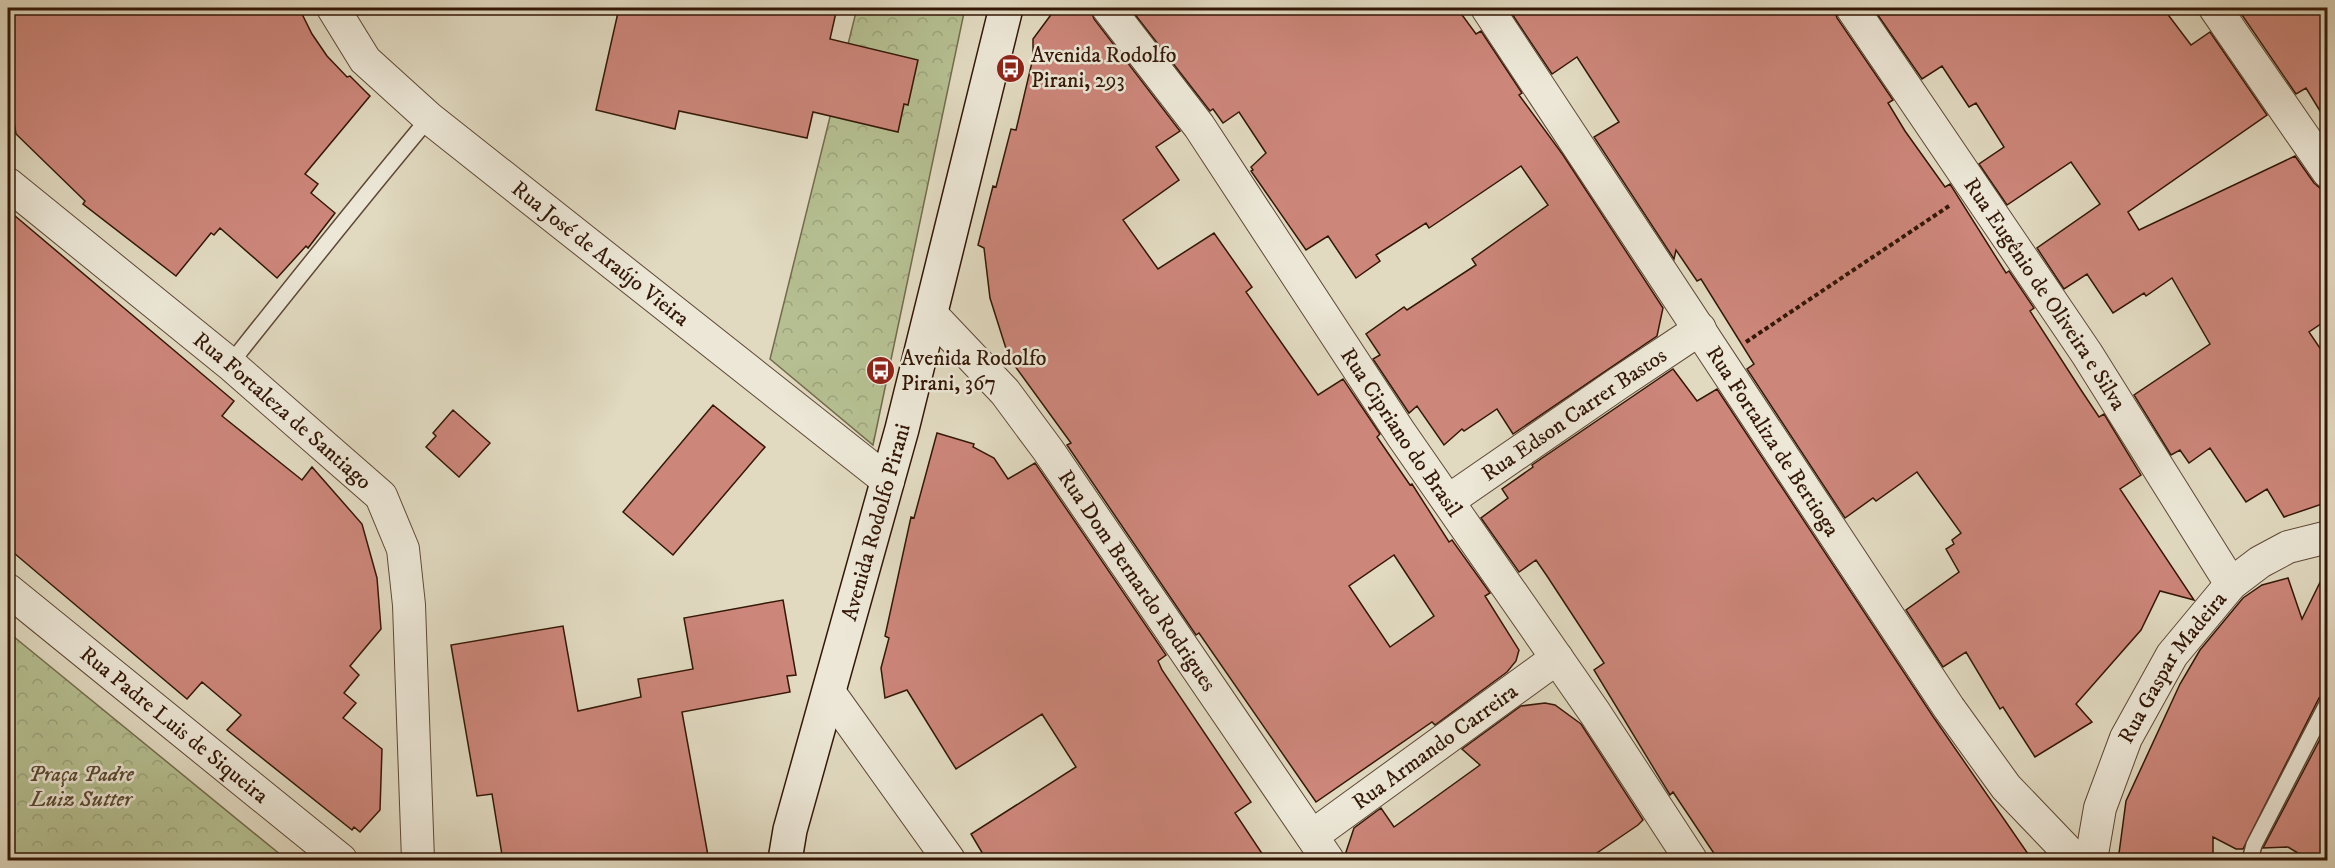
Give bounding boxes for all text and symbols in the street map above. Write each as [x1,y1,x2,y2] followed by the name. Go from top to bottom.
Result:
[1031,42,1177,94] place label: Avenida Rodolfo Pirani, 293
[994,52,1026,84] bus stop icon: Avenida Rodolfo Pirani, 293
[1958,173,2133,416] street label: Rua Eugênio de Oliveira e Silva
[506,175,695,333] street label: Rua José de Araújo Vieira
[188,326,377,495] street label: Rua Fortaleza de Santiago
[1700,341,1846,542] street label: Rua Fortaliza de Bertioga
[1476,342,1672,487] street label: Rua Edson Carrer Bastos
[1335,343,1468,522] street label: Rua Cipriano do Brasil
[901,345,1047,397] place label: Avenida Rodolfo Pirani, 367
[864,355,896,387] bus stop icon: Avenida Rodolfo Pirani, 367
[836,421,916,624] street label: Avenida Rodolfo Pirani
[1052,465,1222,697] street label: Rua Dom Bernardo Rodrigues
[2112,586,2233,748] street label: Rua Gaspar Madeira
[75,640,274,810] street label: Rua Padre Luis de Siqueira
[1347,677,1524,816] street label: Rua Armando Carreira
[28,761,134,813] park label: Praça Padre Luiz Sutter

